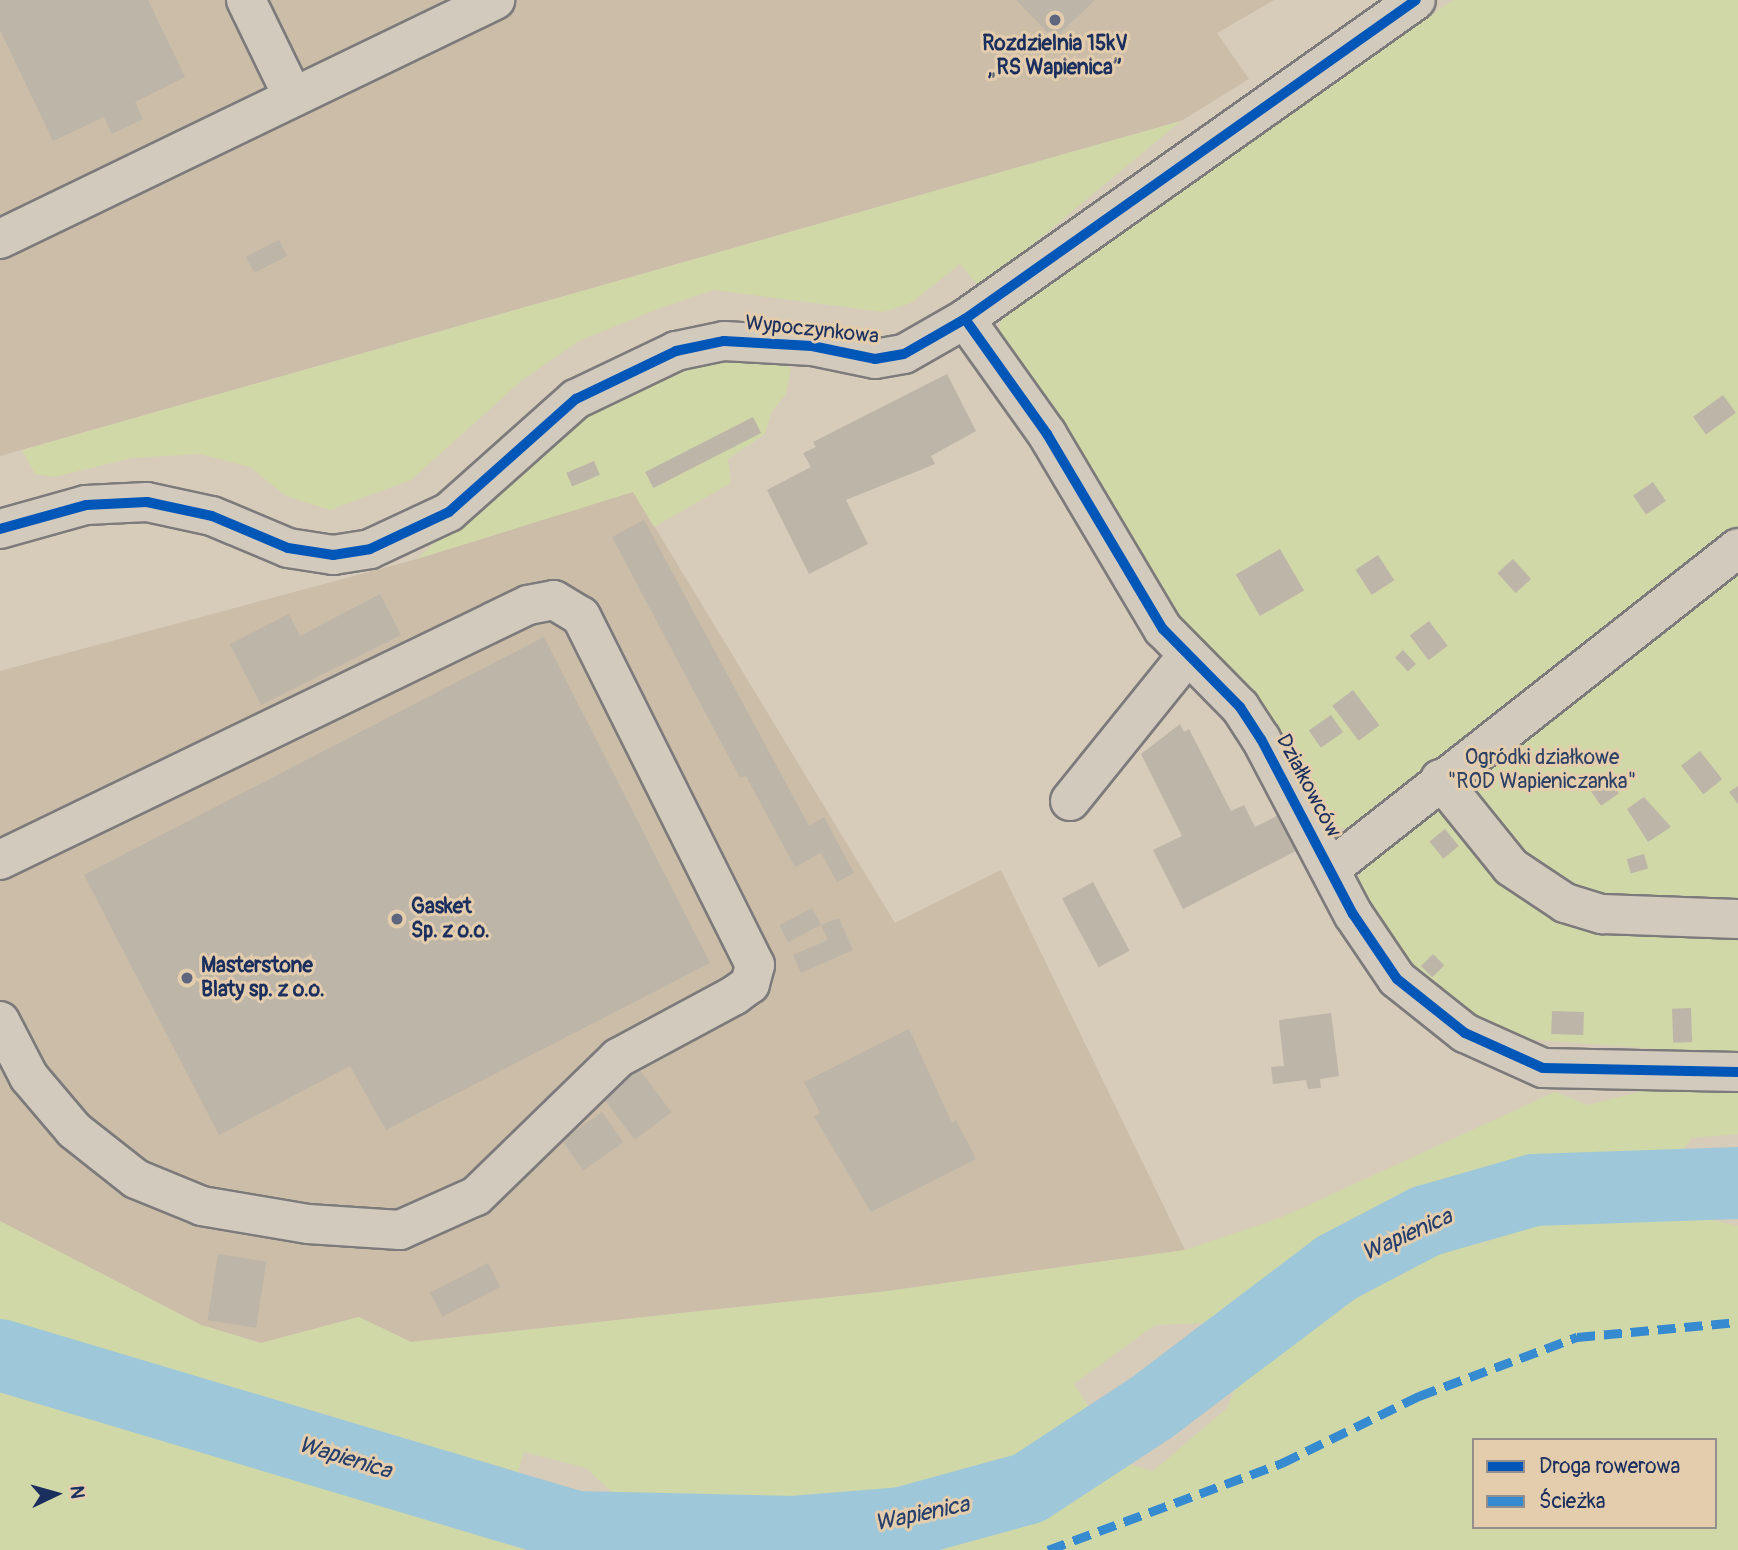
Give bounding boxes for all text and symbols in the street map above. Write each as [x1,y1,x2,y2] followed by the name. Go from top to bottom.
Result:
[1047,12,1063,28] marker: Rozdzielnia 15kV „RS Wapienica”
[982,31,1128,81] place label: Rozdzielnia 15kV „RS Wapienica”
[744,310,880,350] street label: Wypoczynkowa
[1270,730,1346,842] street label: Działkowców
[1448,745,1636,795] park label: Ogródki działkowe "ROD Wapieniczanka"
[411,894,490,944] place label: Gasket Sp. z o.o.
[389,911,405,927] marker: Gasket Sp. z o.o.
[201,953,325,1003] place label: Masterstone Blaty sp. z o.o.
[179,970,195,986] marker: Masterstone Blaty sp. z o.o.
[1358,1203,1456,1267] water label: Wapienica
[295,1431,395,1485] water label: Wapienica
[1472,1438,1717,1529] legend
[1539,1453,1680,1480] text: Droga rowerowa
[21,1459,91,1529] north arrow
[64,1485,89,1500] text: N
[1539,1488,1606,1515] text: Ścieżka
[872,1491,972,1537] water label: Wapienica

